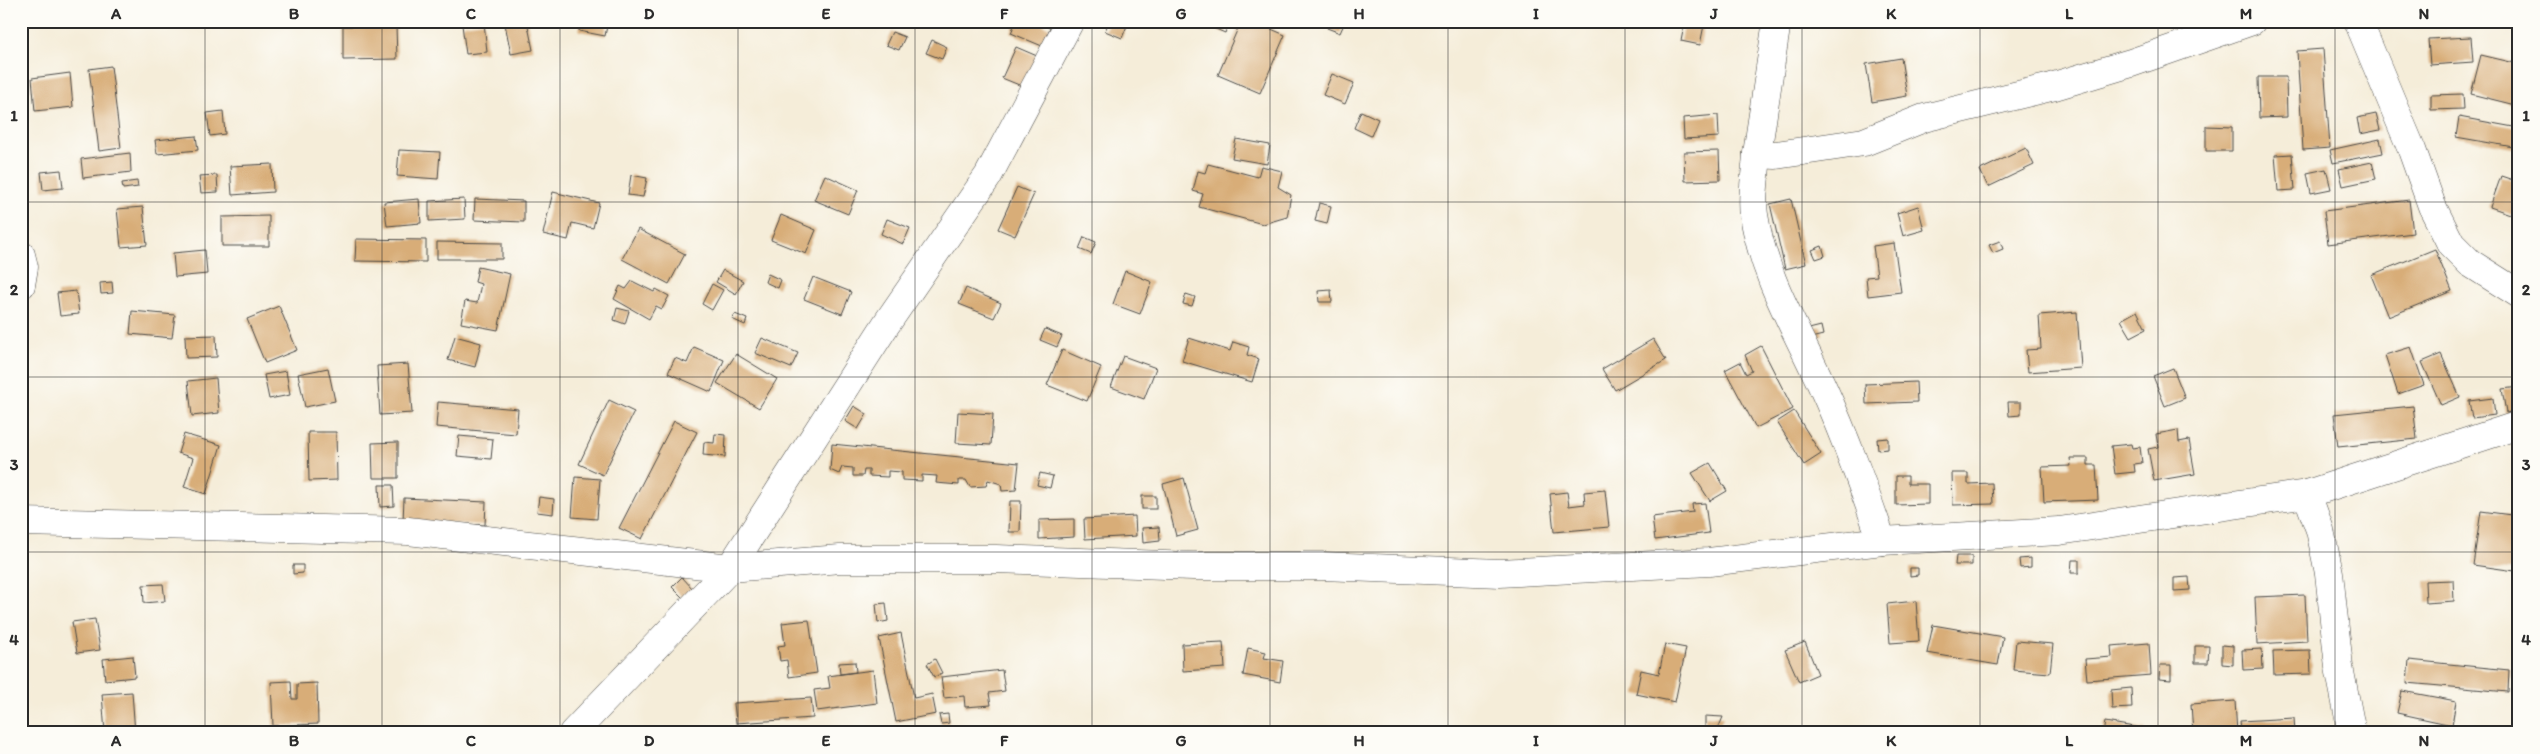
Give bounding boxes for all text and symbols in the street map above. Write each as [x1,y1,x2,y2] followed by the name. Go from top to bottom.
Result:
[110,4,122,23] text: A
[289,4,300,23] text: B
[466,4,477,23] text: C
[644,4,655,23] text: D
[822,4,831,23] text: E
[1000,4,1009,23] text: F
[1175,4,1187,23] text: G
[1353,4,1365,23] text: H
[1533,4,1539,23] text: I
[1709,4,1718,23] text: J
[1886,4,1897,23] text: K
[2065,4,2074,23] text: L
[2240,4,2252,23] text: M
[2419,4,2429,23] text: N
[10,106,18,125] text: 1
[2522,106,2530,125] text: 1
[10,280,19,299] text: 2
[2522,280,2531,299] text: 2
[10,455,19,474] text: 3
[2522,455,2531,474] text: 3
[9,630,19,649] text: 4
[2521,630,2531,649] text: 4
[110,731,122,750] text: A
[289,731,300,750] text: B
[466,731,477,750] text: C
[644,731,655,750] text: D
[822,731,831,750] text: E
[1000,731,1009,750] text: F
[1175,731,1187,750] text: G
[1353,731,1365,750] text: H
[1533,731,1539,750] text: I
[1709,731,1718,750] text: J
[1886,731,1897,750] text: K
[2065,731,2074,750] text: L
[2240,731,2252,750] text: M
[2419,731,2429,750] text: N

